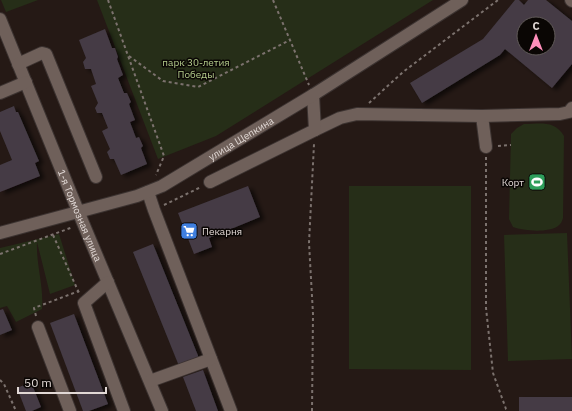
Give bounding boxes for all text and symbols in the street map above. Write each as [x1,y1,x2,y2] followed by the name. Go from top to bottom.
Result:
[516,16,556,56] north arrow
[532,19,540,33] text: С
[162,56,230,81] park label: парк 30-летия Победы
[206,114,277,163] street label: улица Щепкина
[55,168,105,264] street label: 1-я Тормозная улица
[527,172,547,192] sports icon: Корт
[502,176,524,189] place label: Корт
[179,221,199,241] supermarket icon: Пекарня
[202,225,242,238] place label: Пекарня
[18,369,106,395] scale bar
[24,375,52,390] text: 50 m

